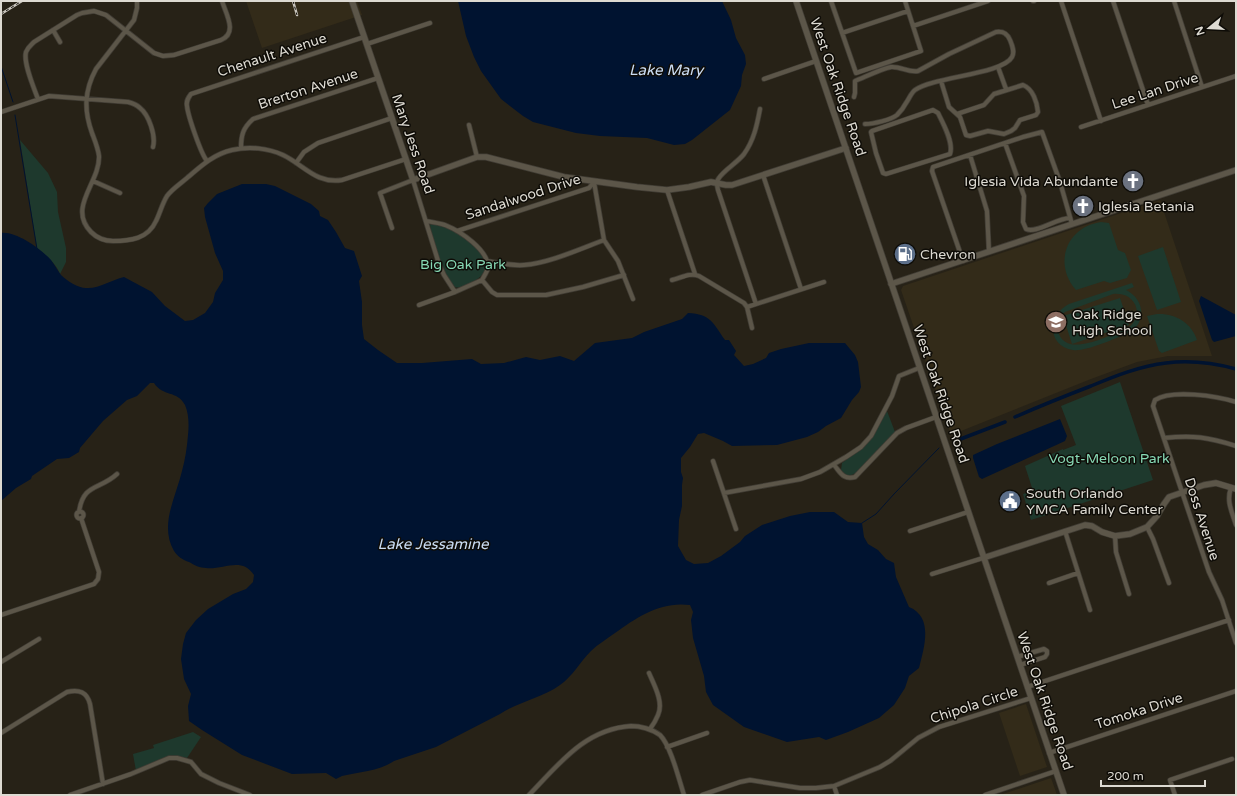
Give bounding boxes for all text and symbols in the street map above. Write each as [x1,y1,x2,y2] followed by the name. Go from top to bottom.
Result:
[1189,8,1229,48] north arrow
[806,16,870,158] street label: West Oak Ridge Road
[1192,25,1208,37] text: N
[215,29,329,81] street label: Chenault Avenue
[629,61,705,79] water label: Lake Mary
[256,65,360,113] street label: Brerton Avenue
[1110,69,1201,113] street label: Lee Lan Drive
[388,92,438,196] street label: Mary Jess Road
[1120,168,1146,194] church icon: Iglesia Vida Abundante
[463,170,583,224] street label: Sandalwood Drive
[964,173,1118,190] place label: Iglesia Vida Abundante
[1070,193,1096,219] church icon: Iglesia Betania
[1098,198,1194,215] place label: Iglesia Betania
[892,241,918,267] fuel station icon: Chevron
[920,246,976,263] place label: Chevron
[420,256,506,273] park label: Big Oak Park
[1072,306,1152,339] place label: Oak Ridge High School
[1043,309,1069,335] school or university icon: Oak Ridge High School
[909,323,973,465] street label: West Oak Ridge Road
[1048,450,1170,467] park label: Vogt-Meloon Park
[1181,476,1223,563] street label: Doss Avenue
[1026,485,1164,518] place label: South Orlando YMCA Family Center
[997,488,1023,514] public building icon: South Orlando YMCA Family Center
[378,535,490,553] water label: Lake Jessamine
[1013,630,1077,772] street label: West Oak Ridge Road
[928,683,1020,727] street label: Chipola Circle
[1093,689,1185,733] street label: Tomoka Drive
[1101,762,1205,788] scale bar
[1107,769,1144,783] text: 200 m

